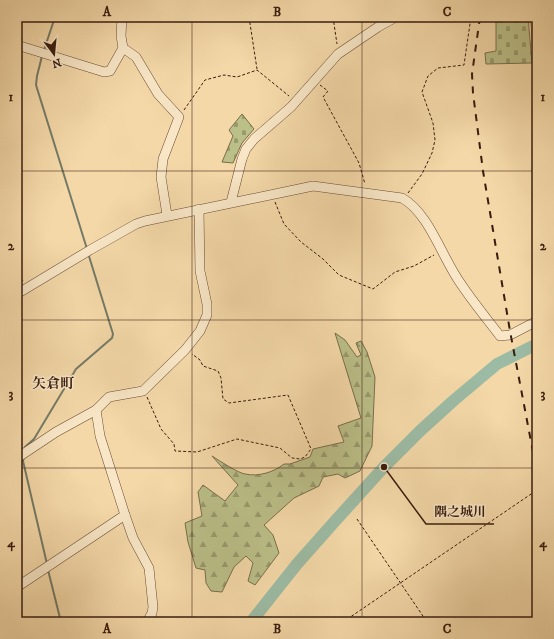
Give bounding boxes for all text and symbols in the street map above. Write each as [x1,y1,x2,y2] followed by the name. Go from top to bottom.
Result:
[102,4,112,20] text: A
[273,4,281,20] text: B
[443,4,452,20] text: C
[34,34,74,74] north arrow
[50,55,63,71] text: N
[9,89,14,105] text: 1
[541,89,546,105] text: 1
[8,238,15,254] text: 2
[540,238,547,254] text: 2
[32,375,75,393] district label: 矢倉町
[9,386,14,402] text: 3
[541,386,546,402] text: 3
[426,499,494,524] callout: 隅之城川
[434,504,486,520] text: 隅之城川
[6,535,15,552] text: 4
[538,535,547,552] text: 4
[102,621,112,637] text: A
[273,621,281,637] text: B
[443,621,452,637] text: C

